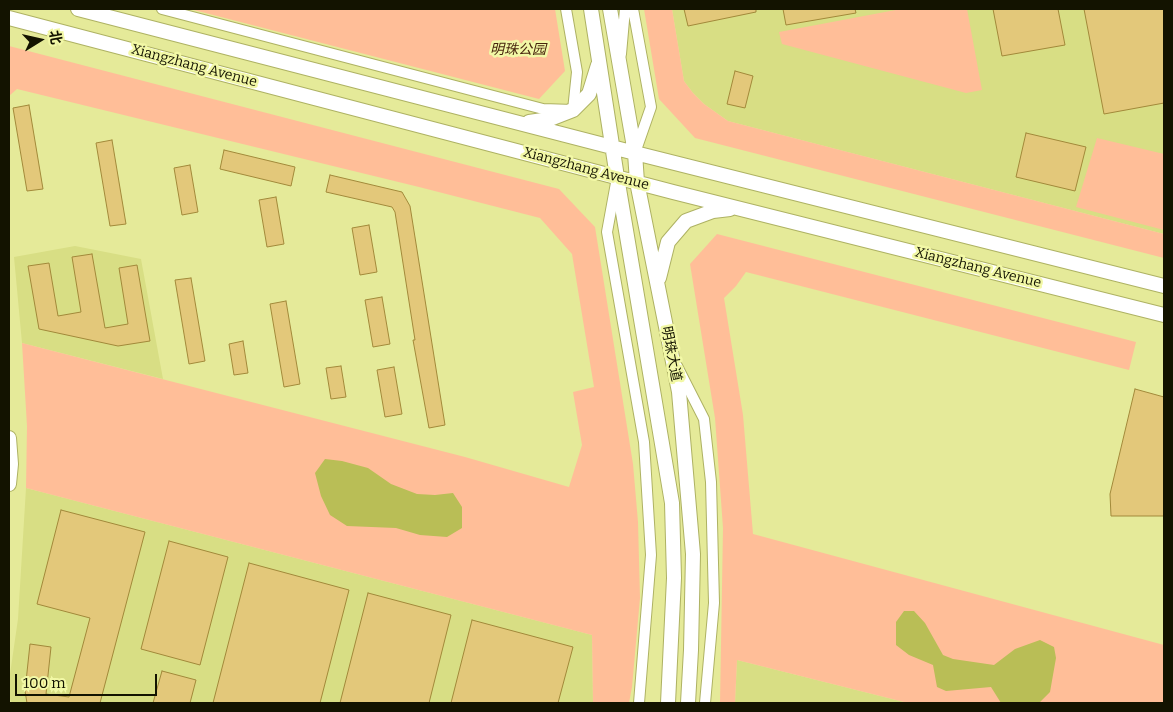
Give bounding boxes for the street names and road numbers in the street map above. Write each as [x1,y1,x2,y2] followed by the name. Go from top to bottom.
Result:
[129,41,259,91] street label: Xiangzhang Avenue
[521,144,651,194] street label: Xiangzhang Avenue
[913,244,1043,292] street label: Xiangzhang Avenue
[657,325,685,383] street label: 明珠大道

